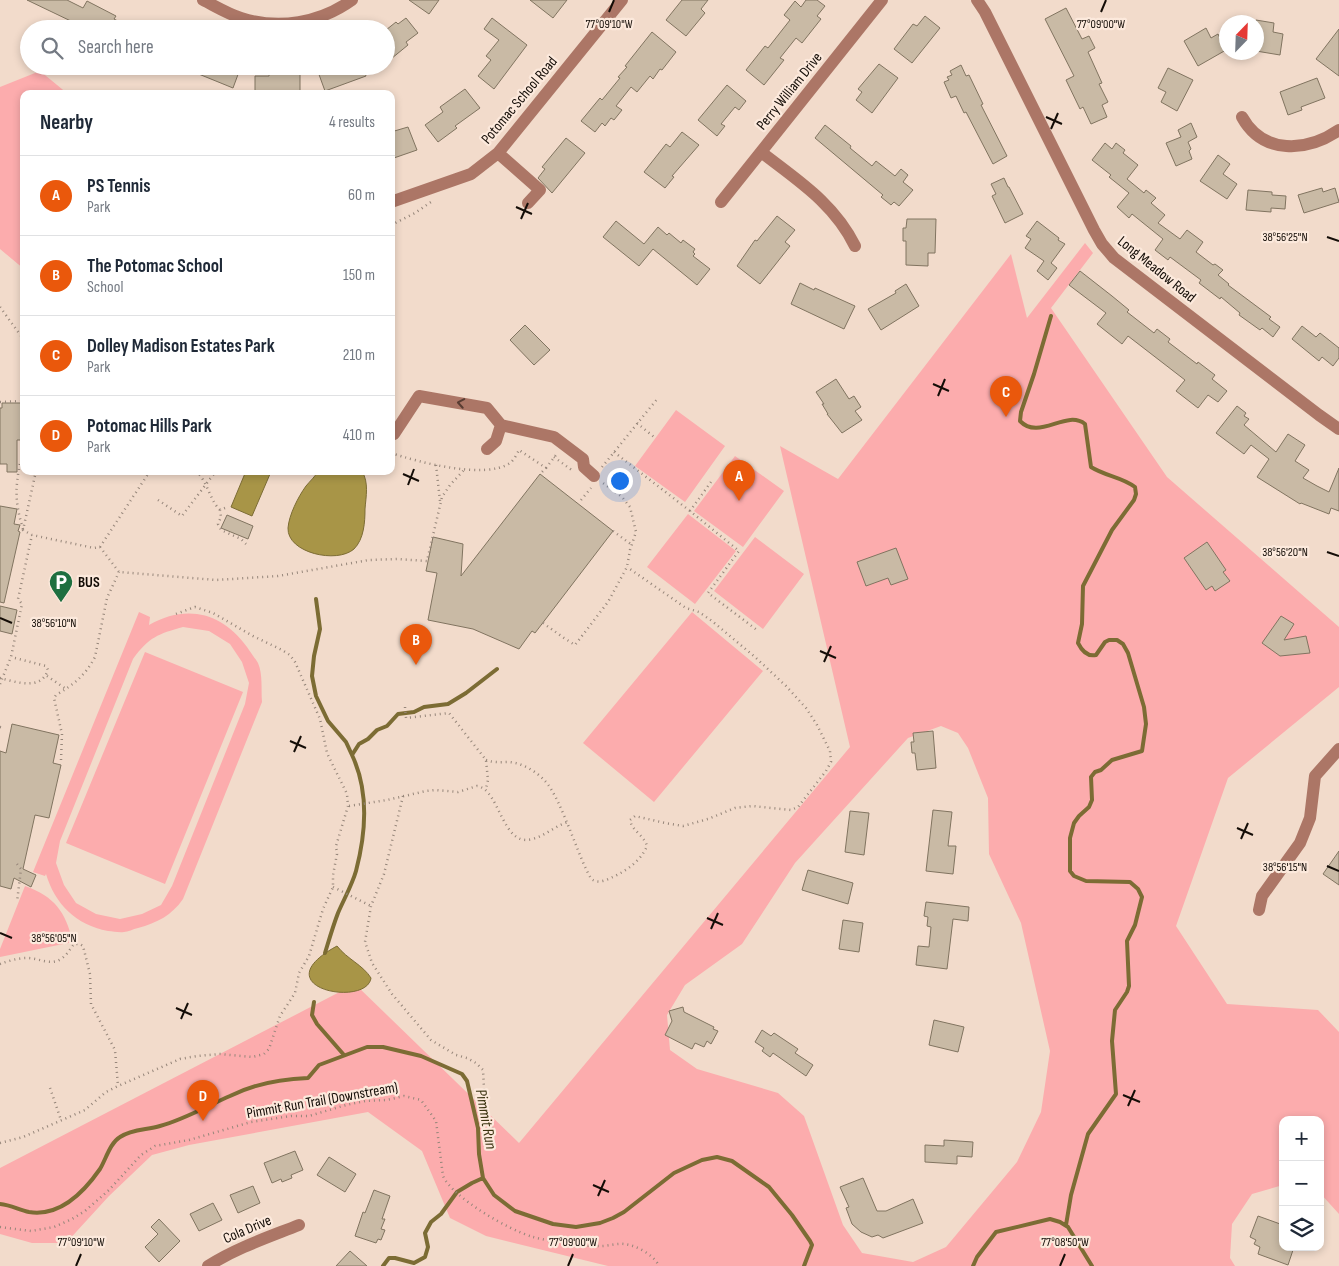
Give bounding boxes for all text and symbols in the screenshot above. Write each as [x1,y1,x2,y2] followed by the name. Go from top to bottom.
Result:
[1219,15,1264,60] north arrow
[585,17,633,32] text: 77°09'10"W
[1077,17,1125,32] text: 77°09'00"W
[20,20,395,75] search box
[38,34,66,62] icon: search
[78,36,154,59] text: Search here
[752,49,827,134] street label: Perry William Drive
[477,53,562,148] street label: Potomac School Road
[40,110,93,135] text: Nearby
[329,113,375,132] text: 4 results
[87,175,150,198] text: PS Tennis
[52,186,60,205] text: A
[348,186,375,205] text: 60 m
[87,198,110,217] text: Park
[1262,230,1308,245] text: 38°56'25"N
[1114,232,1200,307] street label: Long Meadow Road
[87,255,223,278] text: The Potomac School
[52,266,60,285] text: B
[343,266,375,285] text: 150 m
[87,278,123,297] text: School
[87,335,275,358] text: Dolley Madison Estates Park
[52,346,60,365] text: C
[343,346,375,365] text: 210 m
[87,358,110,377] text: Park
[990,376,1022,417] pin: C
[457,399,466,409] one-way arrow
[87,415,212,438] text: Potomac Hills Park
[52,426,60,445] text: D
[343,426,375,445] text: 410 m
[87,438,110,457] text: Park
[723,460,755,501] pin: A
[607,468,633,494] your location
[1262,545,1308,560] text: 38°56'20"N
[48,569,74,603] parking icon: BUS
[78,573,100,592] place label: BUS
[32,616,76,631] text: 38°56'10"N
[400,624,432,665] pin: B
[1263,860,1307,875] text: 38°56'15"N
[31,931,77,946] text: 38°56'05"N
[245,1078,399,1123] street label: Pimmit Run Trail (Downstream)
[187,1080,219,1121] pin: D
[471,1088,500,1151] water label: Pimmit Run
[1279,1116,1324,1251] map controls
[1279,1116,1324,1161] button: +
[1279,1161,1324,1206] button: −
[1279,1206,1324,1251] button: layers
[220,1211,274,1248] street label: Cola Drive
[57,1235,105,1250] text: 77°09'10"W
[549,1235,597,1250] text: 77°09'00"W
[1041,1235,1089,1250] text: 77°08'50"W

